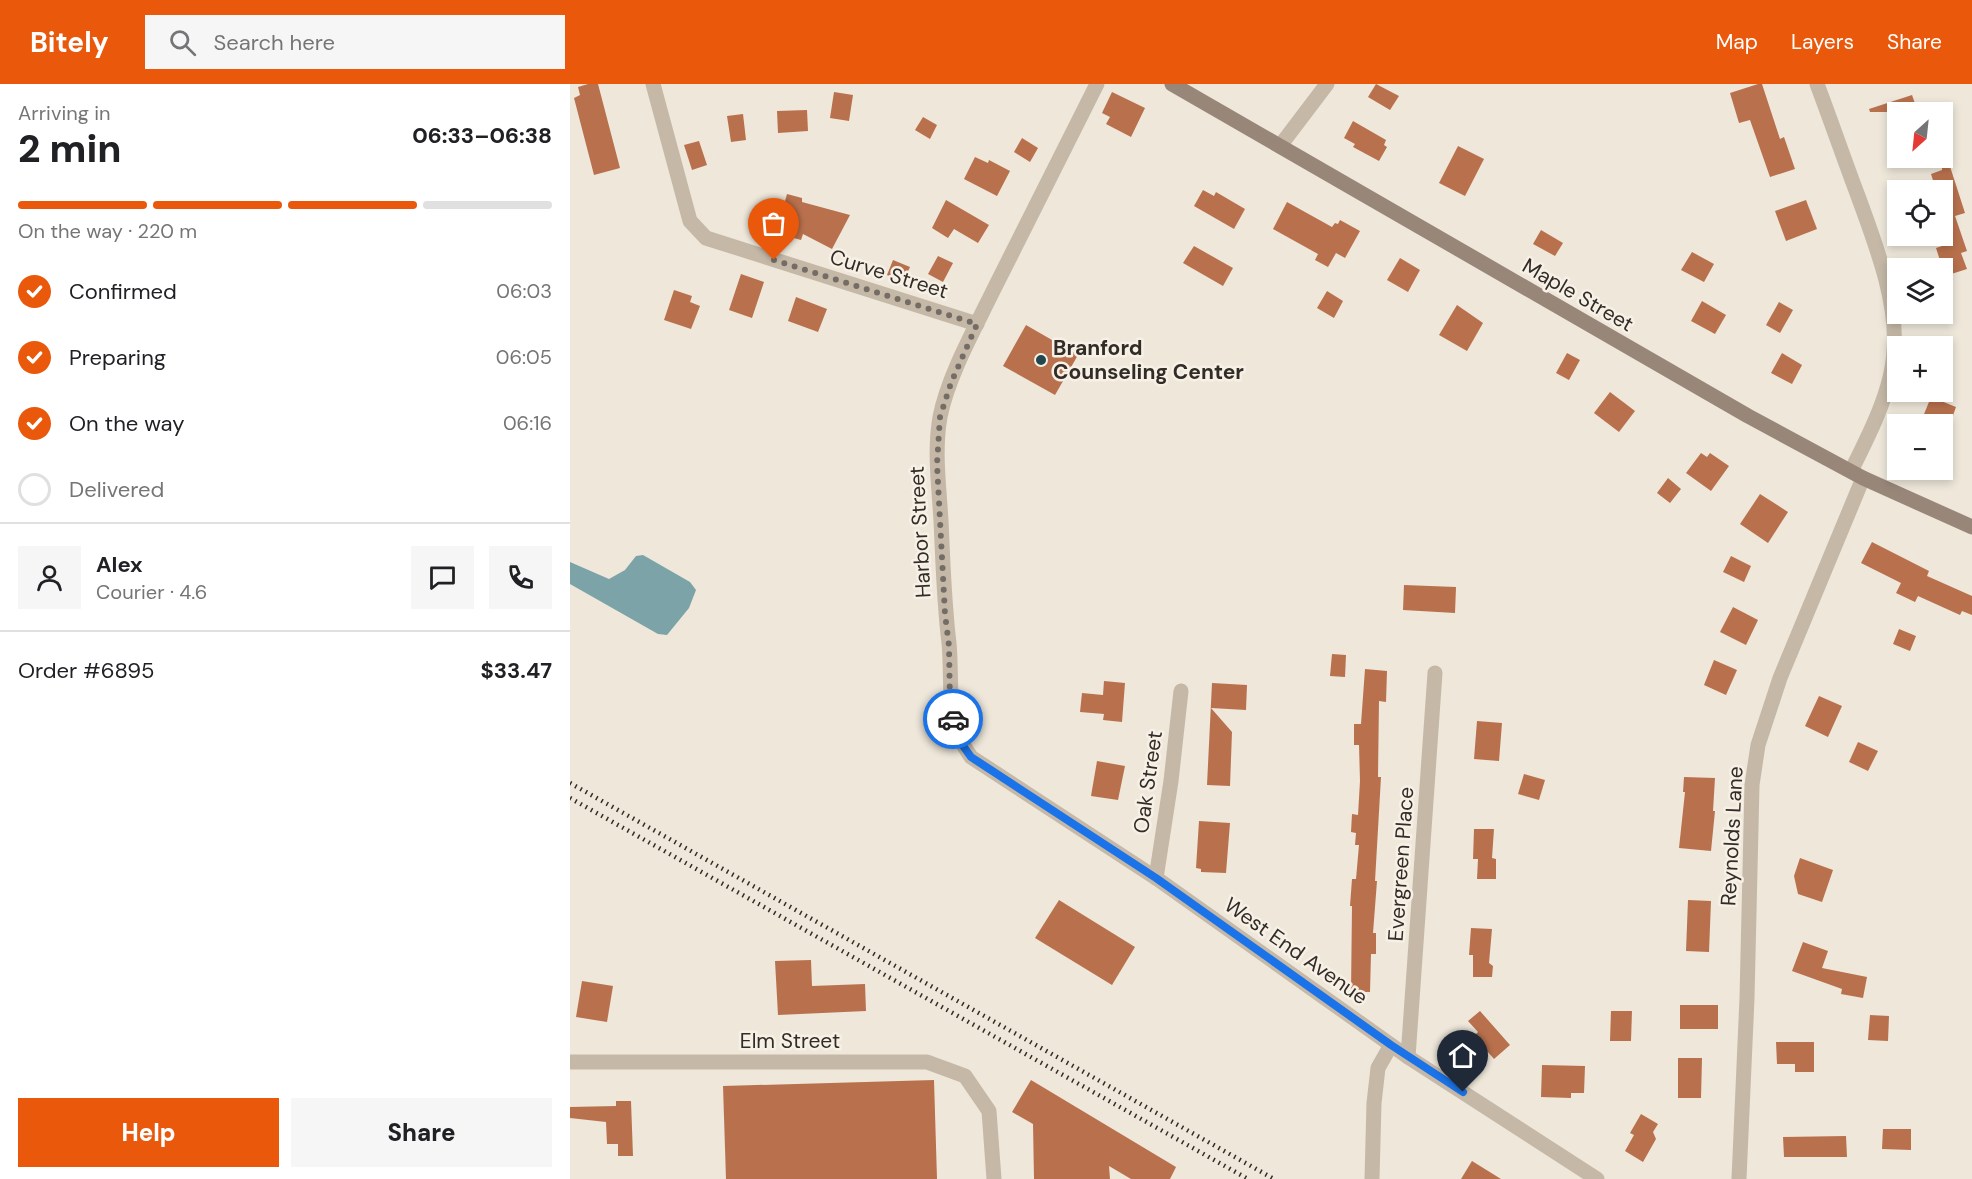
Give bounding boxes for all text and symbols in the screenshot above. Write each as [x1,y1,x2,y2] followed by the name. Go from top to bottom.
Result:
[145,15,565,69] search box
[30,24,109,61] text: Bitely
[166,26,199,59] icon: search
[214,28,335,57] text: Search here
[1716,28,1758,56] text: Map
[1791,28,1854,56] text: Layers
[1887,28,1942,56] text: Share
[18,100,110,126] text: Arriving in
[1887,102,1953,168] north arrow
[1887,102,1953,480] map controls
[412,121,552,150] text: 06:33–06:38
[18,123,122,174] text: 2 min
[1887,180,1953,246] button: locate
[748,198,799,260] pin
[757,207,790,240] icon: bag
[18,218,197,244] text: On the way · 220 m
[826,243,952,305] street label: Curve Street
[1517,252,1639,338] street label: Maple Street
[1887,258,1953,324] button: layers
[18,275,51,308] icon: check
[69,277,177,306] text: Confirmed
[496,278,552,304] text: 06:03
[1053,334,1244,386] place label: Branford Counseling Center
[1887,336,1953,402] button: +
[18,341,51,374] icon: check
[69,343,166,372] text: Preparing
[496,344,552,370] text: 06:05
[1034,353,1048,367] marker: Branford Counseling Center
[18,407,51,440] icon: check
[69,409,184,438] text: On the way
[503,410,552,436] text: 06:16
[1887,414,1953,480] button: −
[903,465,937,599] street label: Harbor Street
[69,475,164,504] text: Delivered
[18,546,81,609] button: person
[411,546,474,609] button: chat
[489,546,552,609] button: phone
[96,550,143,579] text: Alex
[96,579,207,605] text: Courier · 4.6
[18,656,155,685] text: Order #6895
[481,656,552,685] text: $33.47
[923,689,983,749] courier
[937,703,970,736] icon: car
[1127,729,1169,835] street label: Oak Street
[1714,765,1750,907] street label: Reynolds Lane
[1382,786,1420,942] street label: Evergreen Place
[1219,891,1373,1011] street label: West End Avenue
[740,1027,840,1055] street label: Elm Street
[1437,1030,1488,1092] pin
[1446,1039,1479,1072] icon: home
[18,1098,279,1167] button: Help
[291,1098,552,1167] button: Share

